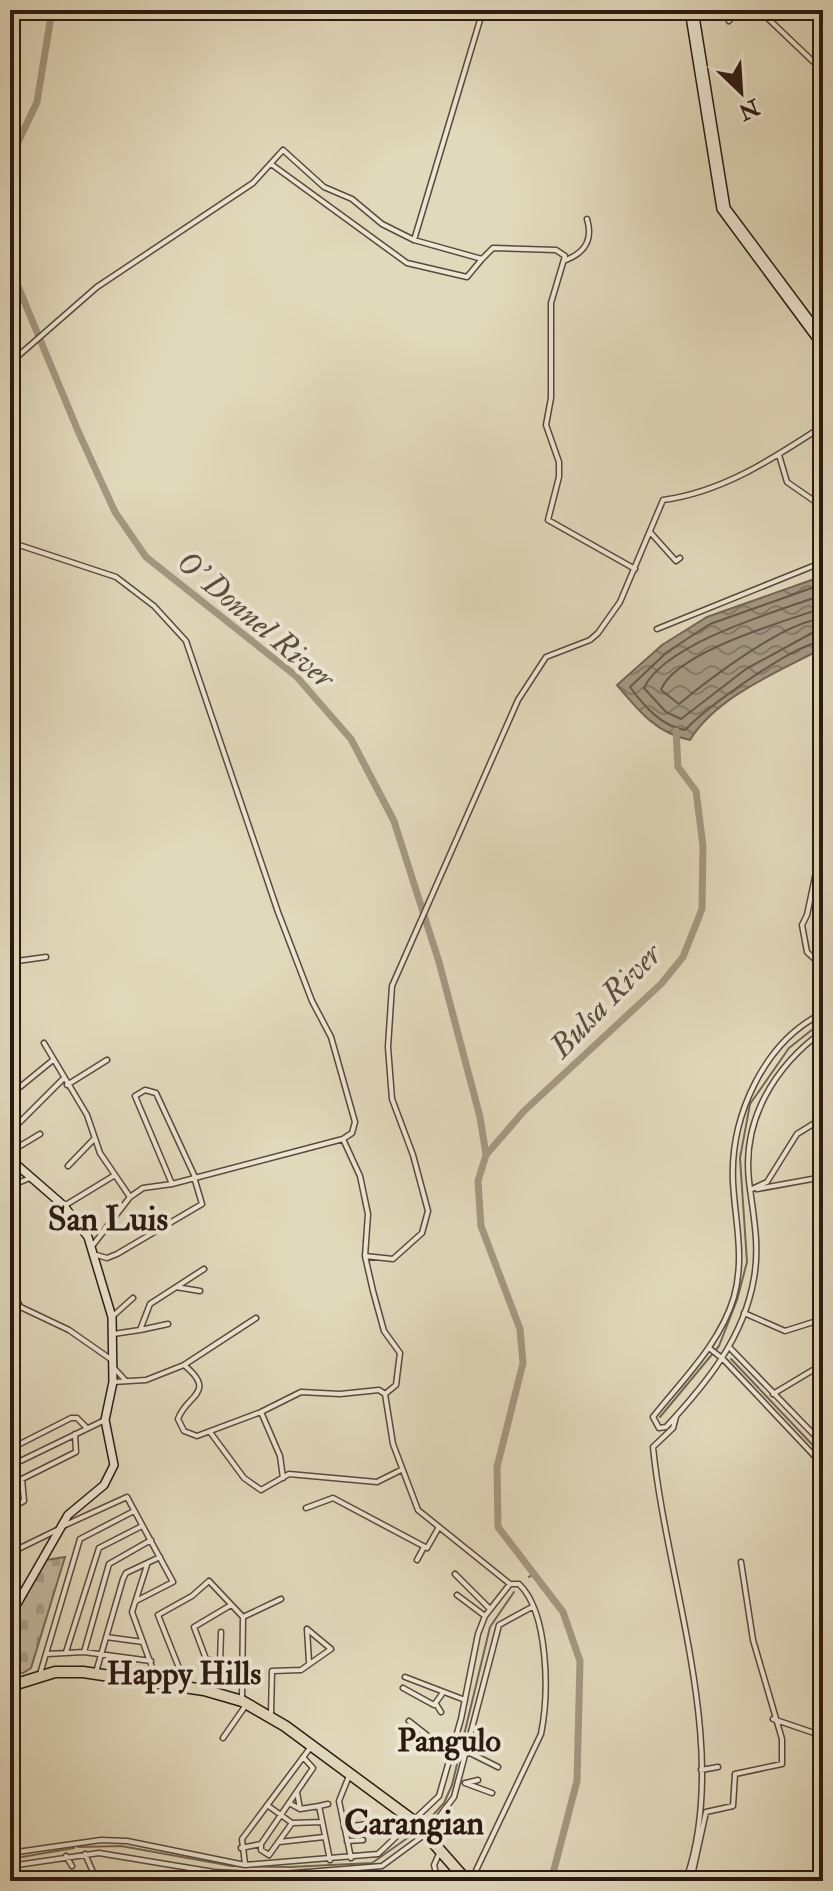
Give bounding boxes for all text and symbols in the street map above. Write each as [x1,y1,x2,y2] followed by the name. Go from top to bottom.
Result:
[701,52,781,132] north arrow
[734,92,765,126] text: N
[168,542,344,699] water label: O' Donnel River
[540,933,672,1068] water label: Bulsa River
[48,1198,169,1241] district label: San Luis
[107,1654,261,1694] district label: Happy Hills
[397,1721,501,1761] district label: Pangulo
[344,1802,485,1845] district label: Carangian

